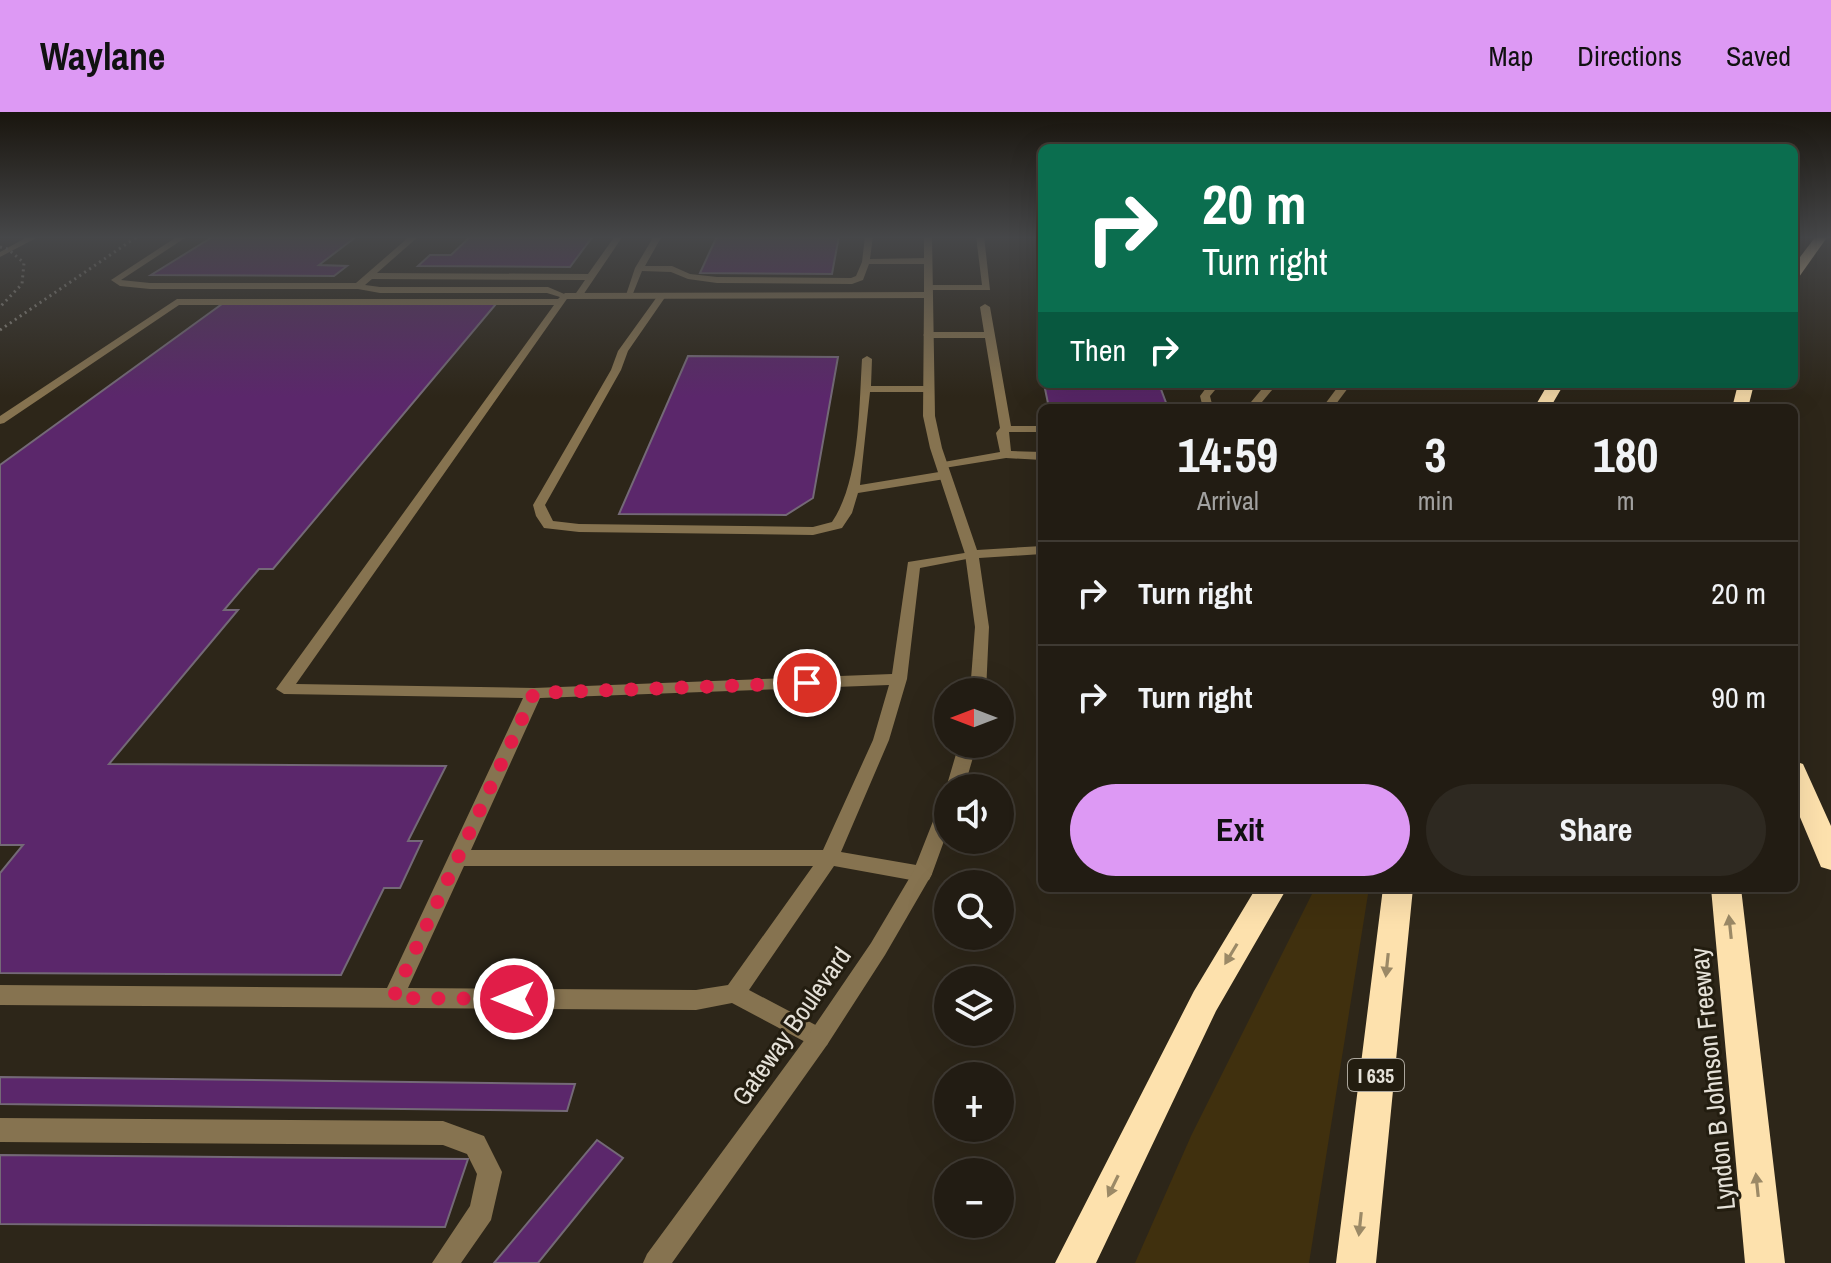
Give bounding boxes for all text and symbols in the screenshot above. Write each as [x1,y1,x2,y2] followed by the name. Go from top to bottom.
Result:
[40,31,165,82] text: Waylane
[1489,37,1533,75] text: Map
[1577,37,1682,75] text: Directions
[1726,37,1791,75] text: Saved
[1202,166,1307,241] text: 20 m
[1070,176,1174,280] icon: right
[1202,238,1327,286] text: Turn right
[1142,328,1186,372] icon: right
[1070,330,1126,370] text: Then
[1178,422,1278,487] text: 14:59
[1425,422,1446,487] text: 3
[1593,422,1658,487] text: 180
[1197,483,1259,518] text: Arrival
[1418,483,1453,518] text: min
[1617,483,1635,518] text: m
[1070,571,1114,615] icon: right
[1138,573,1252,613] text: Turn right
[1711,573,1766,613] text: 20 m
[773,649,841,717] pin
[785,661,829,705] icon: arrive
[1070,675,1114,719] icon: right
[1138,677,1252,717] text: Turn right
[1711,677,1766,717] text: 90 m
[934,678,1014,758] north arrow
[934,678,1014,1238] map controls
[934,774,1014,854] button: sound
[1070,784,1410,876] button: Exit
[1426,784,1766,876] button: Share
[934,870,1014,950] button: search
[1724,914,1737,939] one-way arrow
[723,940,859,1112] street label: Gateway Boulevard
[1224,943,1238,965] one-way arrow
[1681,946,1743,1212] street label: Lyndon B Johnson Freeway
[1381,953,1394,978] one-way arrow
[472,957,556,1041] position arrow
[934,966,1014,1046] button: layers
[1348,1059,1404,1091] road number: I 635
[934,1062,1014,1142] button: +
[934,1158,1014,1238] button: −
[1750,1172,1763,1197] one-way arrow
[1106,1175,1120,1198] one-way arrow
[1353,1212,1366,1237] one-way arrow

